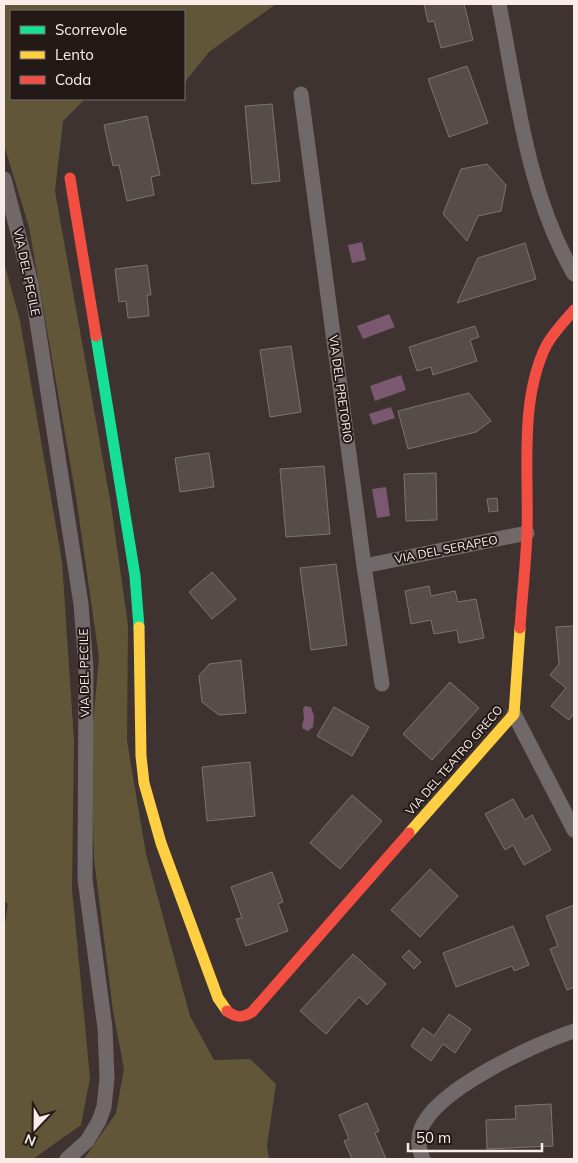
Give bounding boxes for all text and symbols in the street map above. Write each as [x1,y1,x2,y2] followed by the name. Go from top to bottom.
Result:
[10,10,185,100] legend
[55,20,127,39] text: Scorrevole
[55,45,94,64] text: Lento
[55,70,91,89] text: Coda
[10,227,44,317] street label: VIA DEL PECILE
[326,334,356,444] street label: VIA DEL PRETORIO
[393,532,499,566] street label: VIA DEL SERAPEO
[76,628,92,718] street label: VIA DEL PECILE
[402,702,506,818] street label: VIA DEL TEATRO GRECO
[10,1103,60,1153] north arrow
[408,1120,542,1152] scale bar
[416,1128,451,1147] text: 50 m
[22,1130,38,1150] text: N

